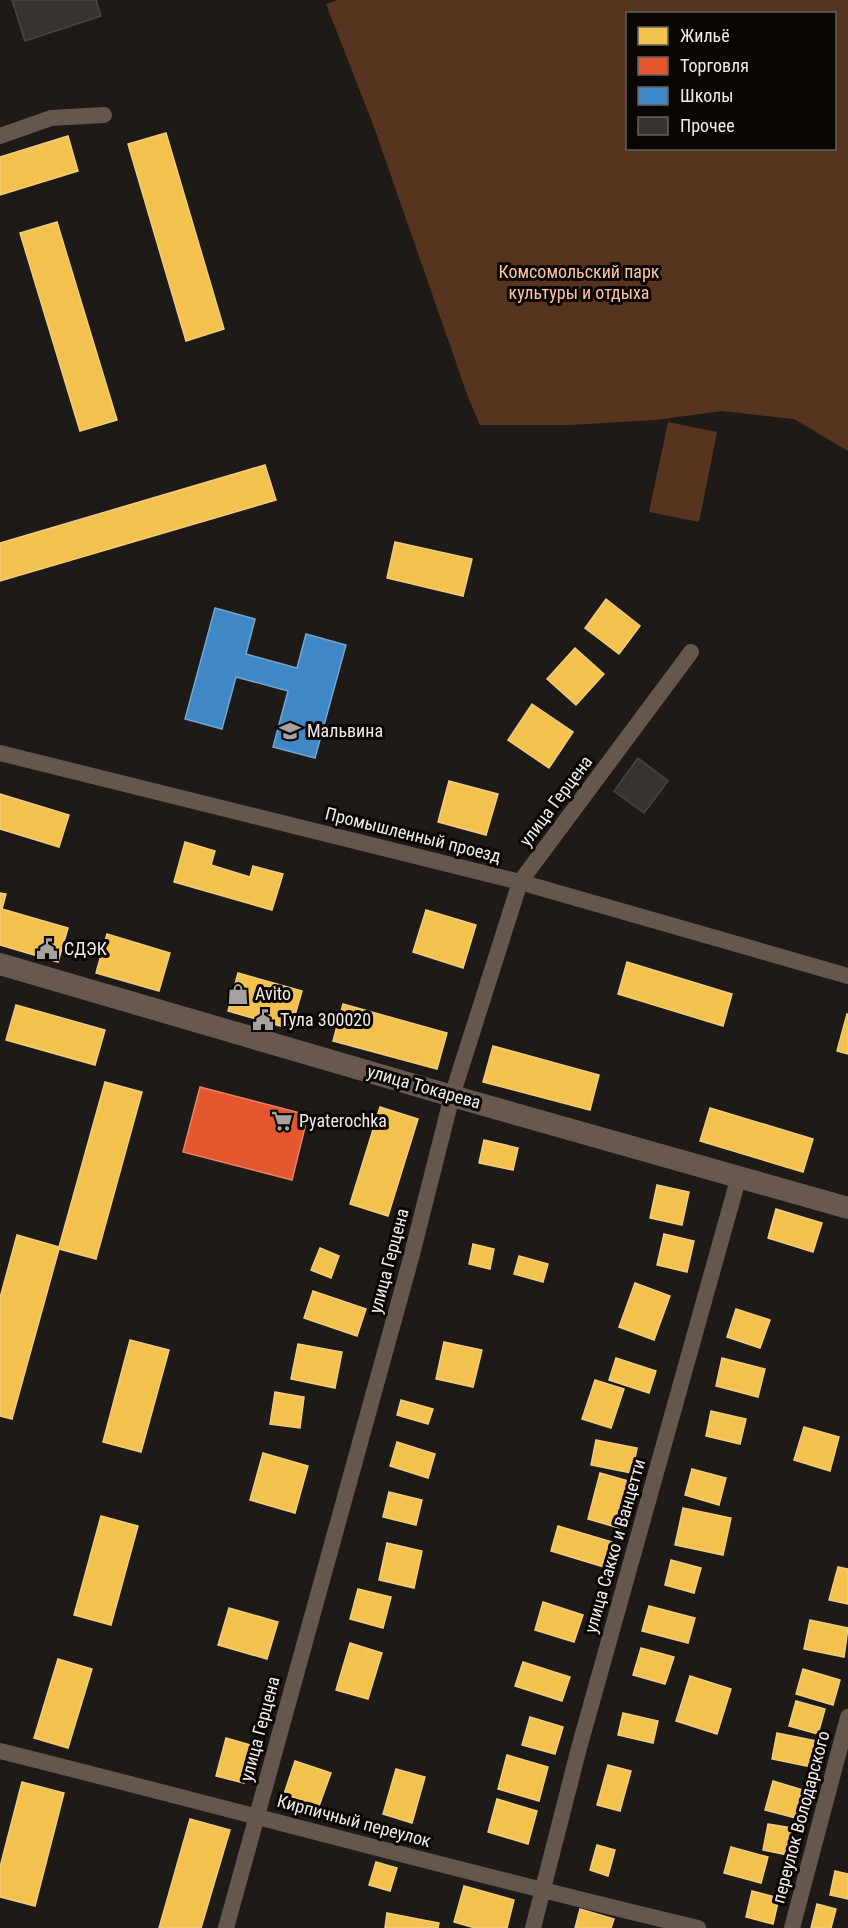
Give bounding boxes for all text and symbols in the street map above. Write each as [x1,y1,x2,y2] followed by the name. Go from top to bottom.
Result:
[626,12,836,150] legend
[680,25,730,46] text: Жильё
[680,55,749,76] text: Торговля
[680,85,733,106] text: Школы
[680,115,735,136] text: Прочее
[499,261,660,303] park label: Комсомольский парк культуры и отдыха
[278,719,302,743] school or university icon: Мальвина
[307,720,383,741] place label: Мальвина
[515,751,596,850] street label: улица Герцена
[323,803,503,867] street label: Промышленный проезд
[35,937,59,961] public building icon: СДЭК
[64,938,107,959] place label: СДЭК
[226,982,250,1006] shop icon: Avito
[255,983,291,1004] place label: Avito
[251,1008,275,1032] public building icon: Тула 300020
[280,1009,371,1030] place label: Тула 300020
[365,1060,483,1113] street label: улица Токарева
[270,1109,294,1133] supermarket icon: Pyaterochka
[299,1110,387,1131] place label: Pyaterochka
[364,1206,413,1316] street label: улица Герцена
[580,1456,649,1635] street label: улица Сакко и Ванцетти
[235,1674,284,1784] street label: улица Герцена
[767,1728,834,1905] street label: переулок Володарского
[275,1790,434,1851] street label: Кирпичный переулок

